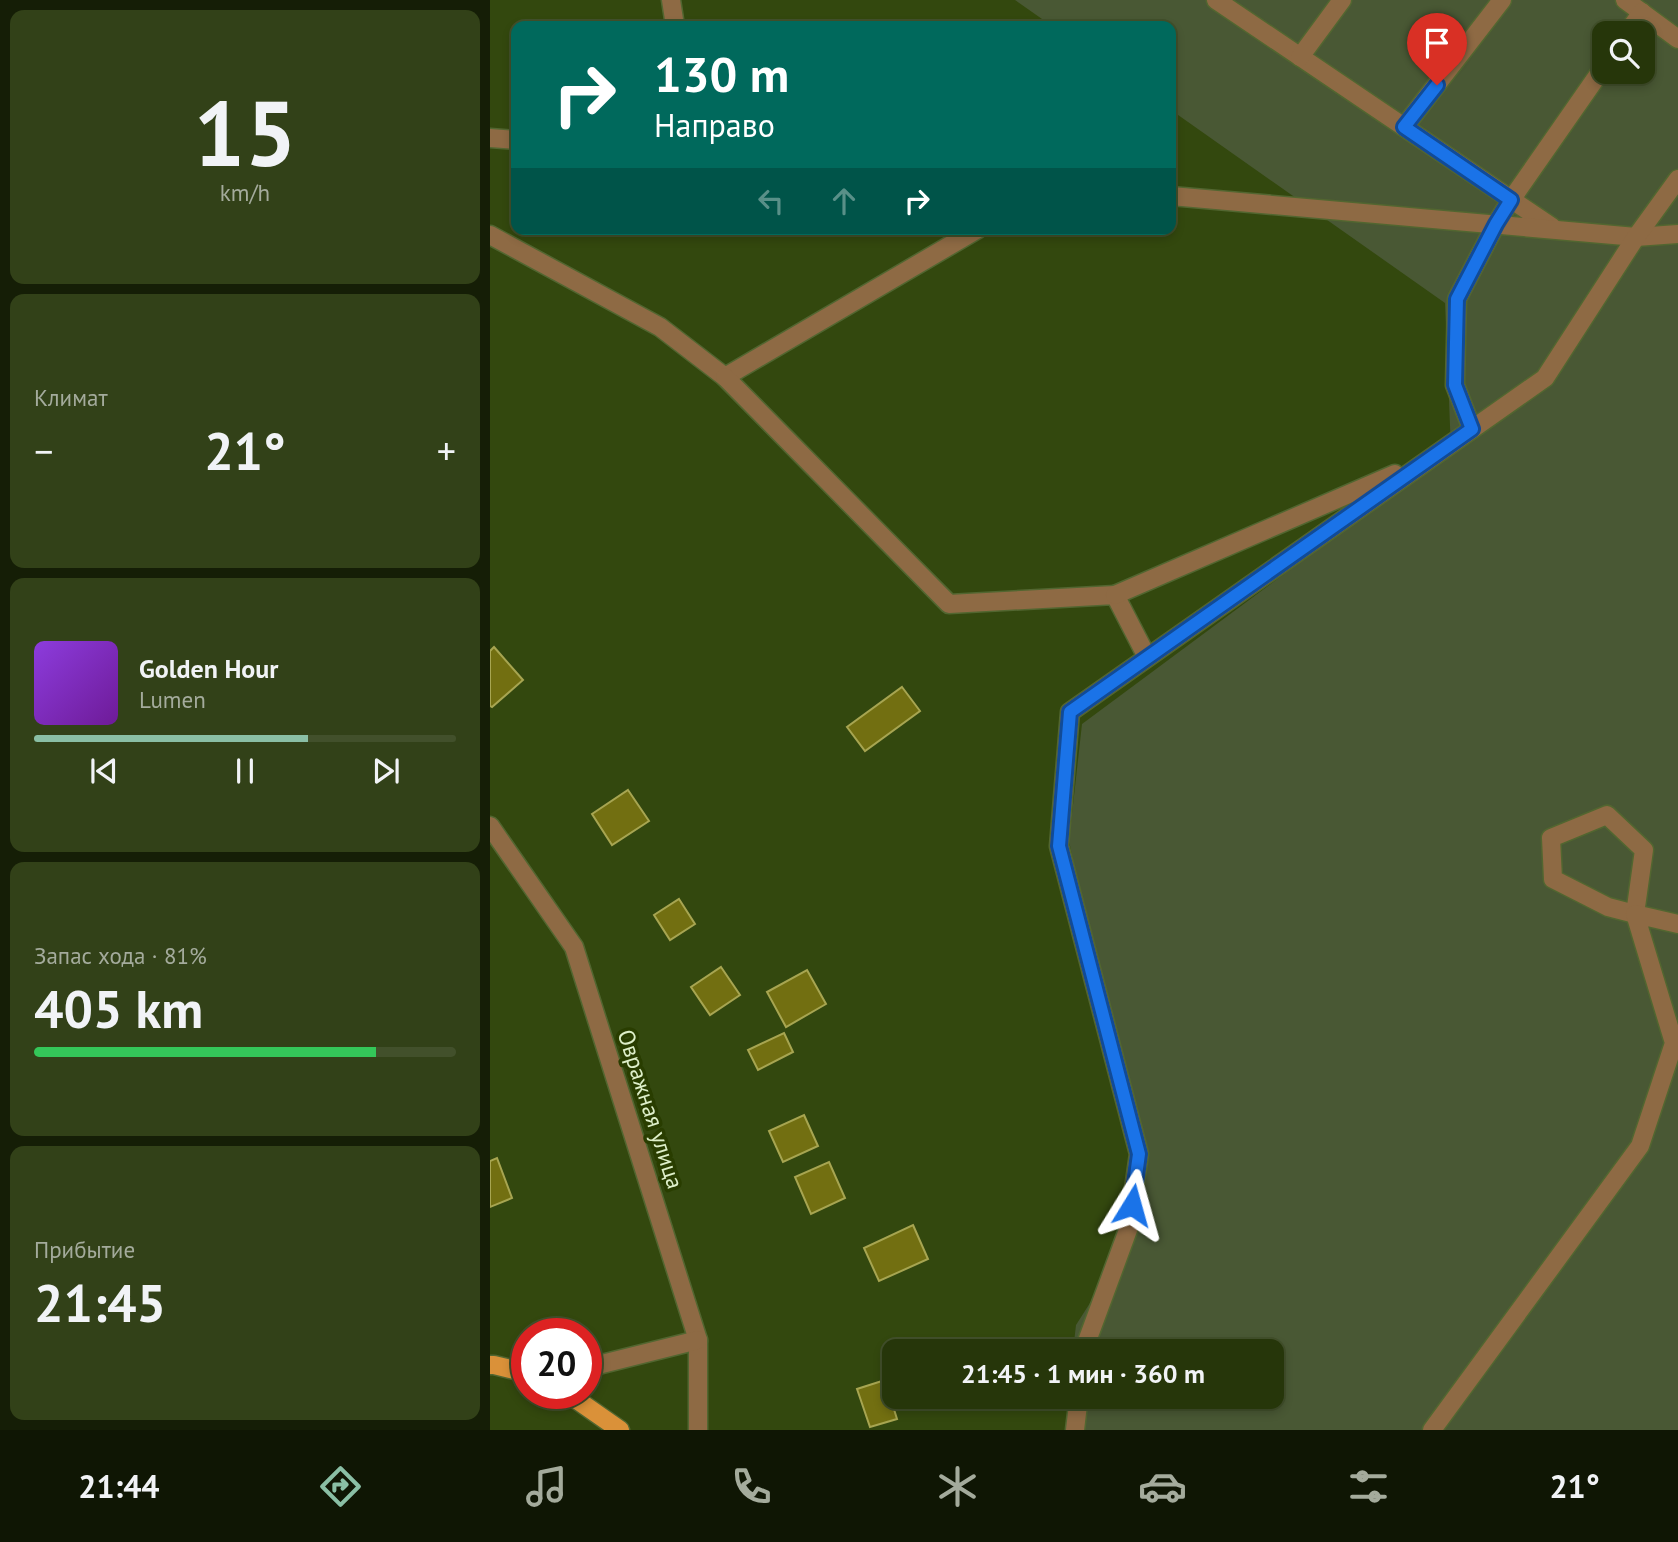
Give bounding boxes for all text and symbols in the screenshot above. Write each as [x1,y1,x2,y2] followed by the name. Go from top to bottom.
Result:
[1407,13,1467,85] pin
[1592,21,1655,84] map controls
[1592,21,1655,84] button: search
[1418,24,1456,62] icon: arrive
[654,42,789,106] text: 130 m
[539,49,630,140] icon: right
[193,73,297,191] text: 15
[654,104,775,146] text: Направо
[220,178,270,207] text: km/h
[752,182,790,220] icon: left
[825,182,863,220] icon: ahead
[898,182,936,220] icon: right
[34,383,108,412] text: Климат
[204,417,286,484] text: 21°
[34,426,53,475] text: −
[437,426,456,475] text: +
[139,652,278,685] text: Golden Hour
[139,685,206,714] text: Lumen
[85,752,123,790] icon: previous
[226,752,264,790] icon: pause
[367,752,405,790] icon: next
[34,941,207,970] text: Запас хода · 81%
[34,975,203,1042] text: 405 km
[612,1026,690,1192] street label: Овражная улица
[1095,1168,1169,1242] position arrow
[34,1235,135,1264] text: Прибытие
[34,1269,166,1336] text: 21:45
[511,1318,602,1409] speed limit sign: 20
[961,1357,1205,1390] text: 21:45 · 1 мин · 360 m
[316,1462,365,1511] icon: directions
[522,1462,571,1511] icon: music
[727,1462,776,1511] icon: phone
[933,1462,982,1511] icon: climate
[1138,1462,1187,1511] icon: car
[1344,1462,1393,1511] icon: filters
[78,1465,159,1507] text: 21:44
[1549,1465,1600,1507] text: 21°

